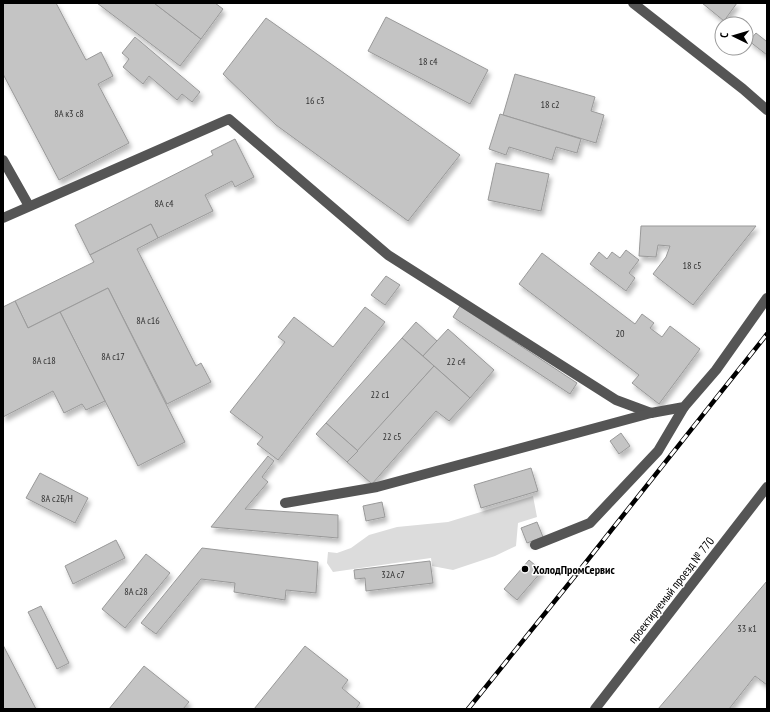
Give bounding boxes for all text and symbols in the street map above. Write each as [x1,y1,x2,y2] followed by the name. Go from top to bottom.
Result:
[714,16,754,56] north arrow
[717,32,731,38] text: С
[418,55,438,68] house number: 18 с4
[305,94,325,107] house number: 16 с3
[540,98,560,111] house number: 18 с2
[54,107,84,120] house number: 8А к3 с8
[154,197,174,210] house number: 8А с4
[682,259,702,272] house number: 18 с5
[136,314,160,327] house number: 8А с16
[616,327,625,340] house number: 20
[101,350,125,363] house number: 8А с17
[32,354,56,367] house number: 8А с18
[446,355,466,368] house number: 22 с4
[370,388,390,401] house number: 22 с1
[382,430,402,443] house number: 22 с5
[41,492,73,505] house number: 8А с2Б/Н
[625,534,717,646] street label: проектируемый проезд № 770
[533,562,615,577] place label: ХолодПромСервис
[520,564,530,574] marker: ХолодПромСервис
[381,568,405,581] house number: 32А с7
[124,585,148,598] house number: 8А с28
[737,622,757,635] house number: 33 к1

